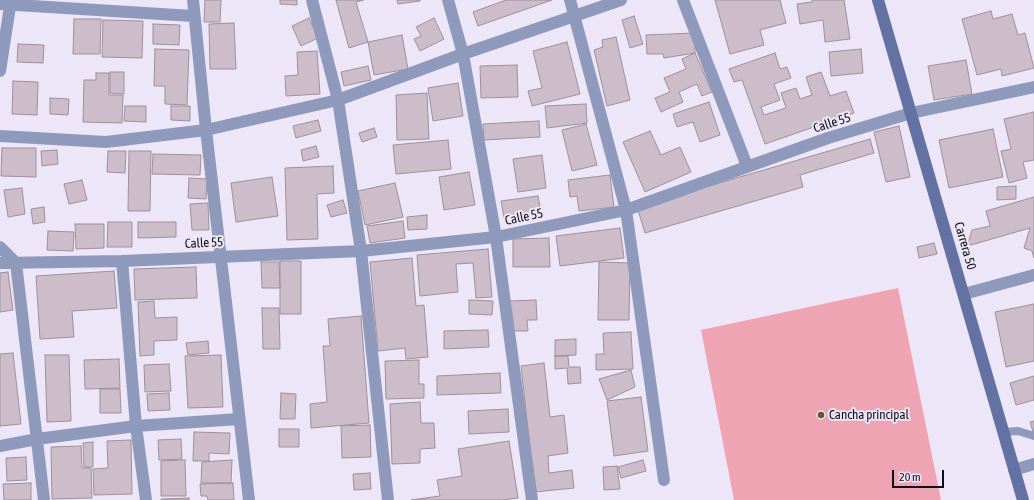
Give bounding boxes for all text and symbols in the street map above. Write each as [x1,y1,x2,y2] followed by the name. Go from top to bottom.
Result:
[811,110,853,136] street label: Calle 55
[504,205,544,229] street label: Calle 55
[951,220,979,272] street label: Carrera 50
[184,234,224,252] street label: Calle 55
[829,407,909,423] place label: Cancha principal
[816,410,826,420] marker: Cancha principal
[894,462,946,488] scale bar
[899,470,921,484] text: 20 m

